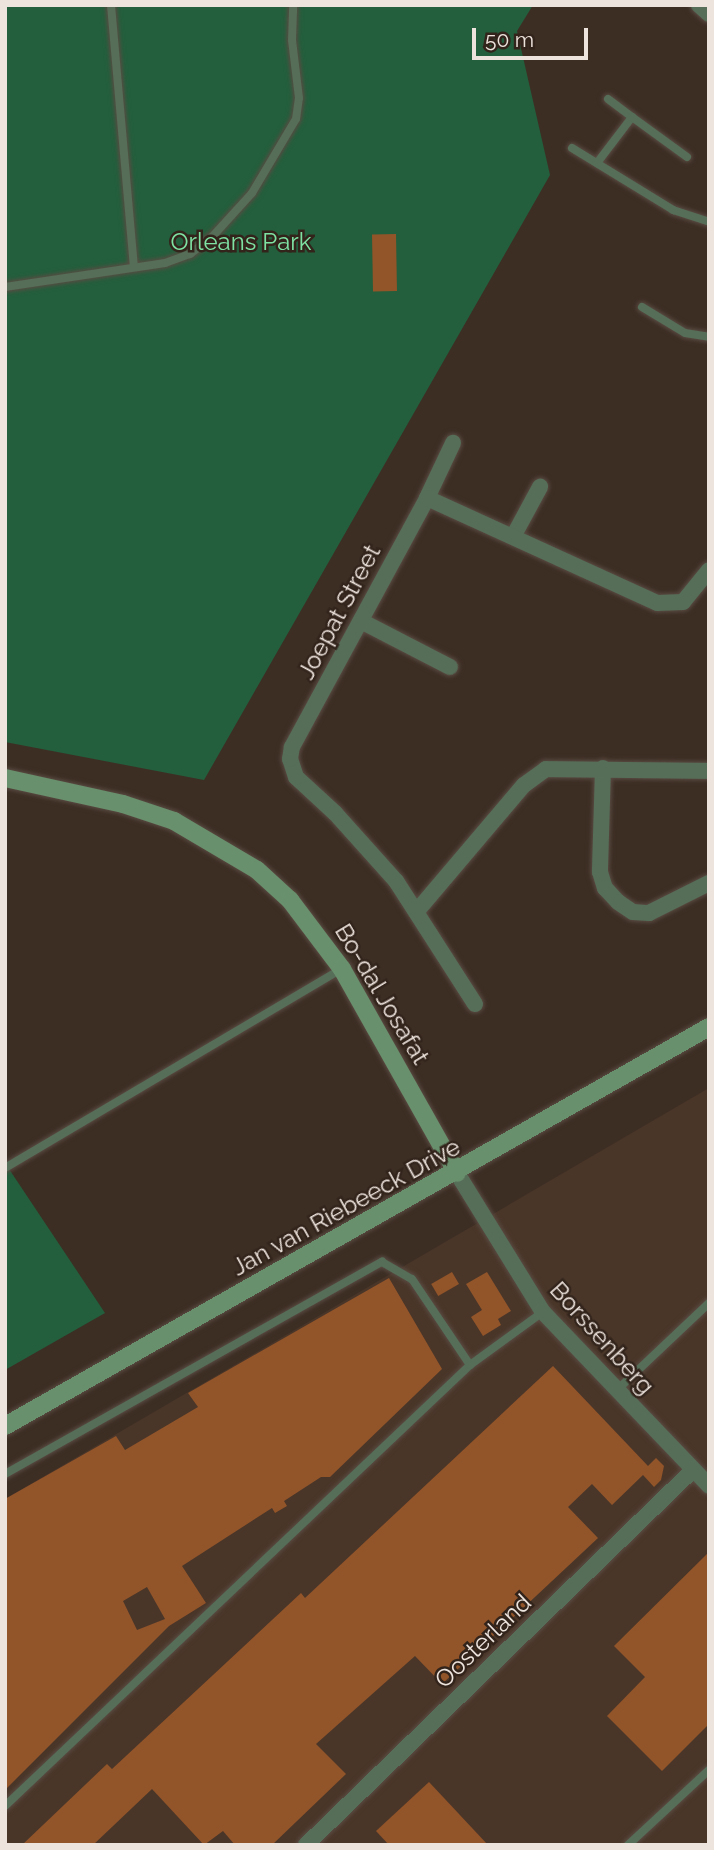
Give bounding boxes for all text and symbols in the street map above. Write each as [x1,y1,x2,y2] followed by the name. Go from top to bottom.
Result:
[476,14,592,58] scale bar
[485,27,534,52] text: 50 m
[171,228,311,256] park label: Orleans Park
[291,540,387,684] street label: Joepat Street
[328,918,436,1070] street label: Bo-dal Josafat
[226,1132,466,1282] street label: Jan van Riebeeck Drive
[544,1276,660,1400] street label: Borssenberg
[429,1588,537,1694] street label: Oosterland

